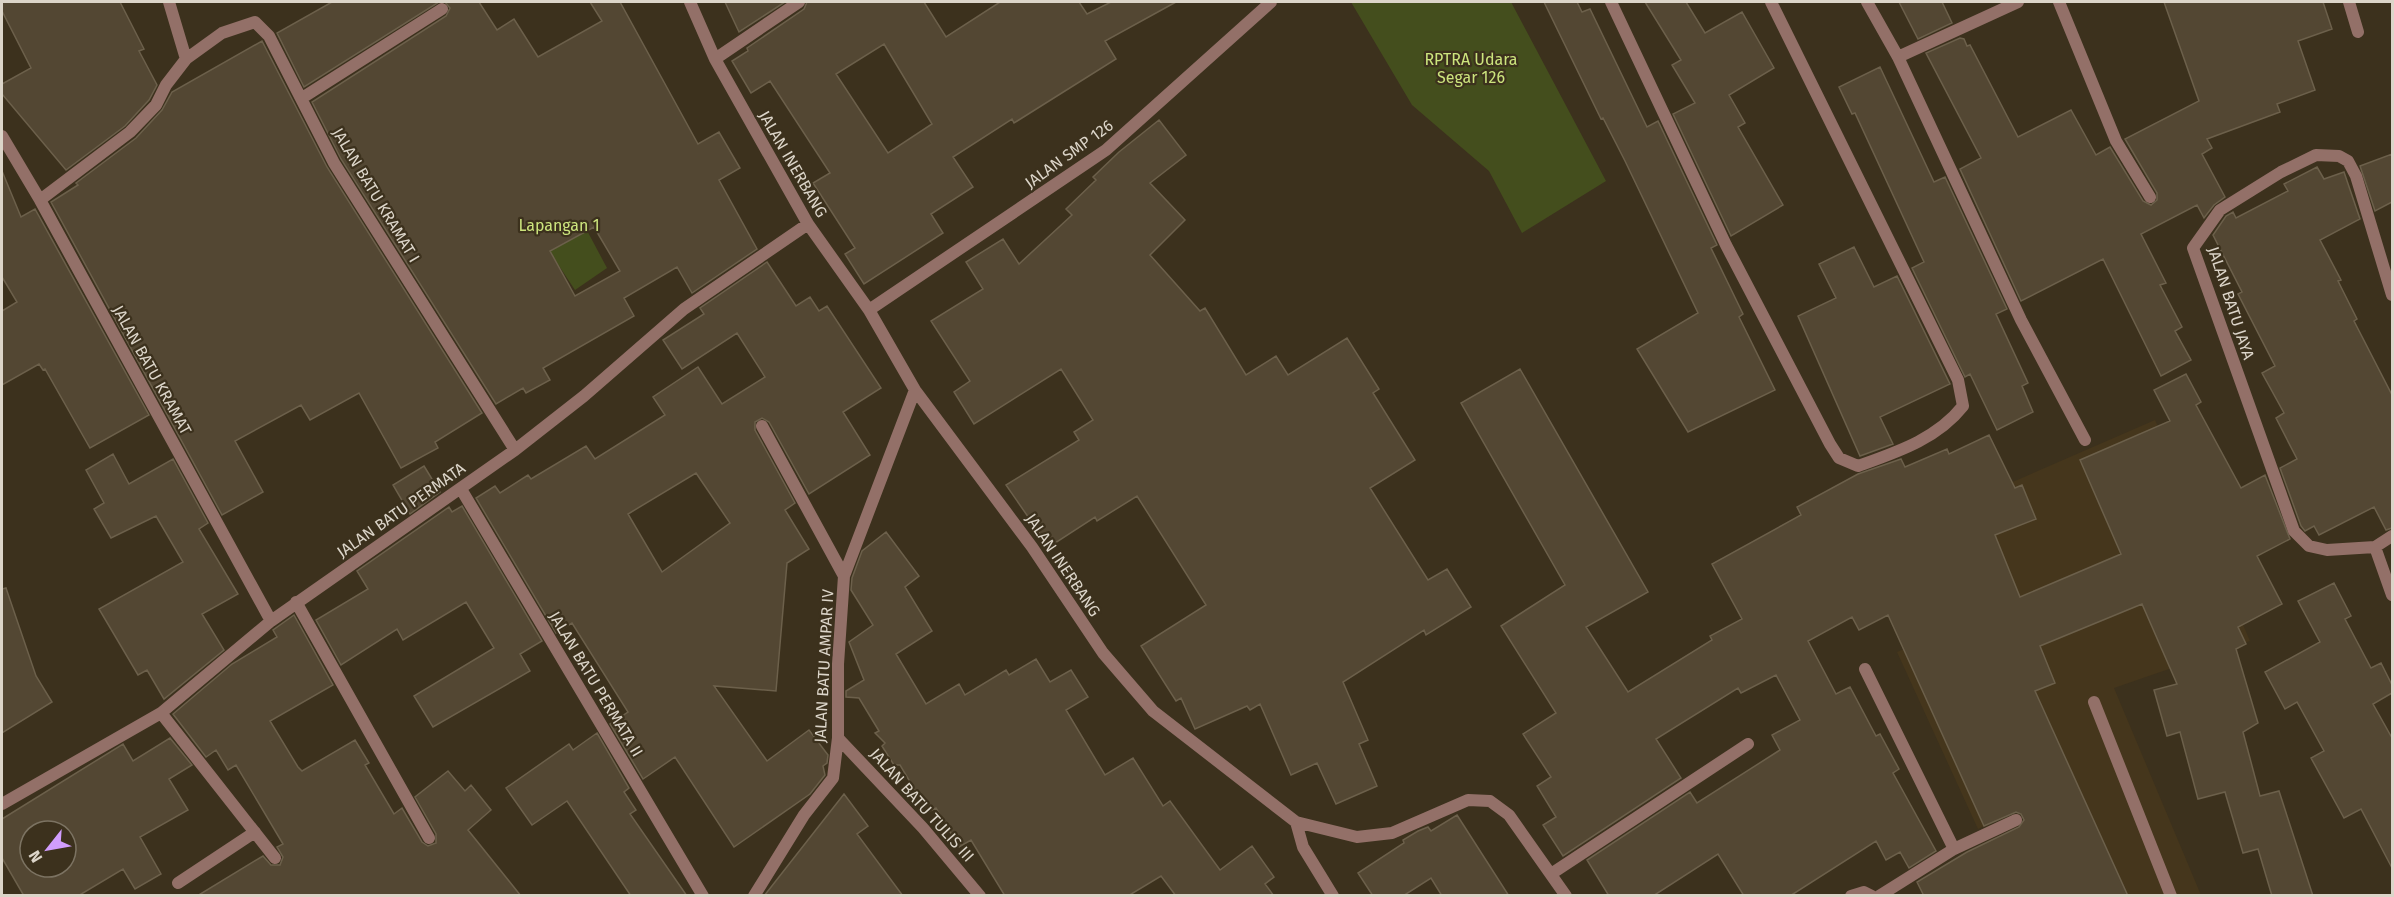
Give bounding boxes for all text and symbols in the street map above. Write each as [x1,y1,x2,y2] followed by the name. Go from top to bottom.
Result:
[1424,50,1518,87] park label: RPTRA Udara Segar 126
[755,107,831,221] street label: JALAN INERBANG
[1021,116,1117,192] street label: JALAN SMP 126
[328,124,424,266] street label: JALAN BATU KRAMAT I
[518,216,600,235] park label: Lapangan 1
[2204,244,2259,363] street label: JALAN BATU JAYA
[109,302,196,439] street label: JALAN BATU KRAMAT
[333,458,470,562] street label: JALAN BATU PERMATA
[1022,510,1104,620] street label: JALAN INERBANG
[810,588,838,743] street label: JALAN BATU AMPAR IV
[545,608,647,760] street label: JALAN BATU PERMATA II
[866,744,978,866] street label: JALAN BATU TULIS III
[18,819,78,879] north arrow
[25,847,46,866] text: N

